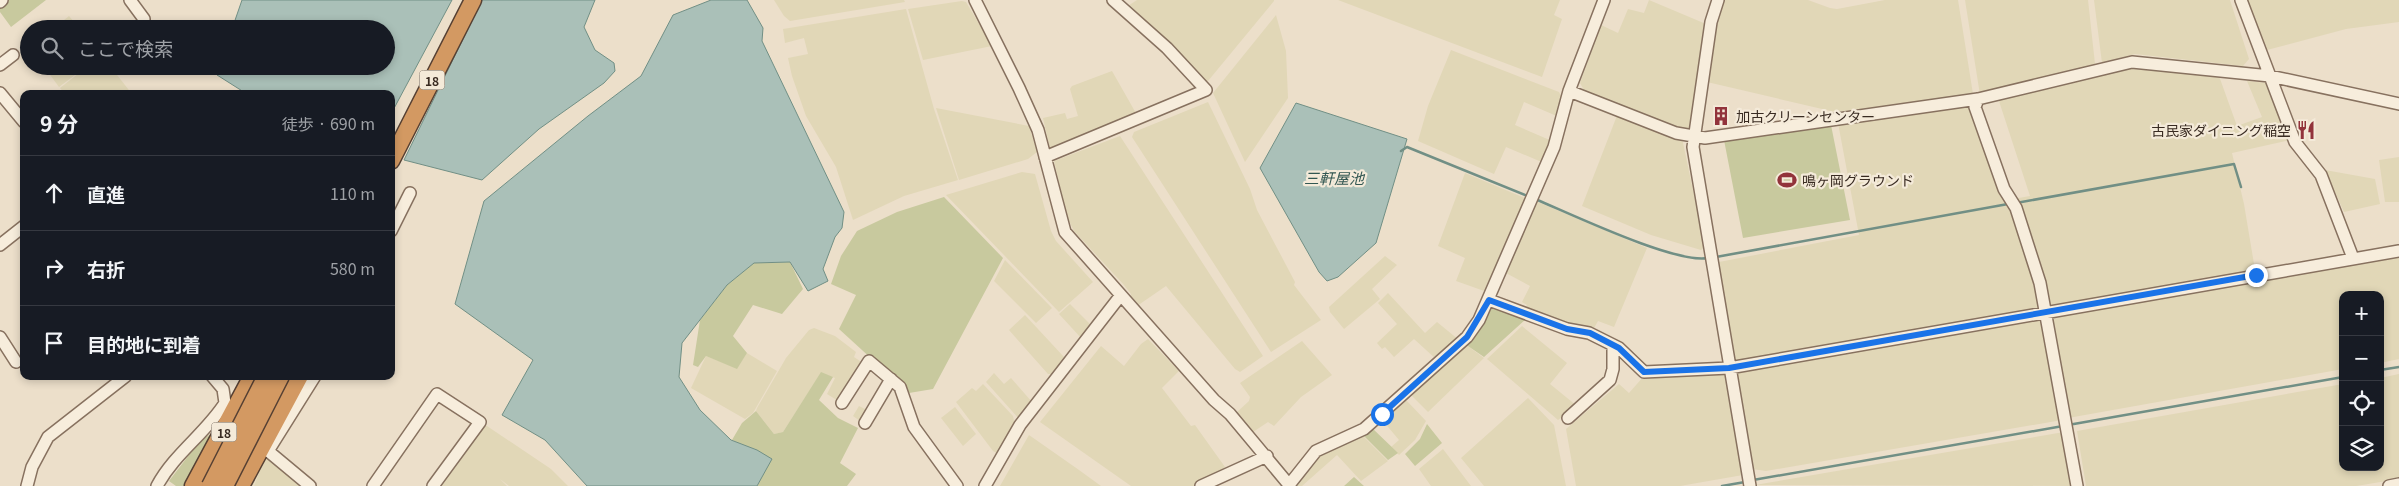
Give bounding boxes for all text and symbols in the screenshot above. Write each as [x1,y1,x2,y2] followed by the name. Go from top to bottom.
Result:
[20,20,395,75] search box
[38,34,66,62] icon: search
[78,34,173,61] text: ここで検索
[420,70,444,90] road number: 18
[1710,105,1732,127] building icon: 加古クリーンセンター
[1736,106,1875,126] place label: 加古クリーンセンター
[40,108,78,138] text: 9 分
[282,111,375,135] text: 徒歩 · 690 m
[2295,119,2317,141] restaurant icon: 古民家ダイニング稲空
[2151,120,2291,140] place label: 古民家ダイニング稲空
[1304,167,1366,188] water label: 三軒屋池
[1776,169,1798,191] sports icon: 鳴ヶ岡グラウンド
[1802,170,1914,190] place label: 鳴ヶ岡グラウンド
[40,179,68,207] icon: ahead
[87,180,125,207] text: 直進
[330,181,375,205] text: 110 m
[40,254,68,282] icon: right
[87,255,125,282] text: 右折
[330,256,375,280] text: 580 m
[2245,264,2268,287] route end
[2339,291,2384,471] map controls
[2339,291,2384,336] button: +
[40,329,68,357] icon: arrive
[87,330,201,357] text: 目的地に到着
[2339,336,2384,381] button: −
[2339,381,2384,426] button: locate
[1371,403,1394,426] route start
[212,422,236,442] road number: 18
[2339,426,2384,471] button: layers

